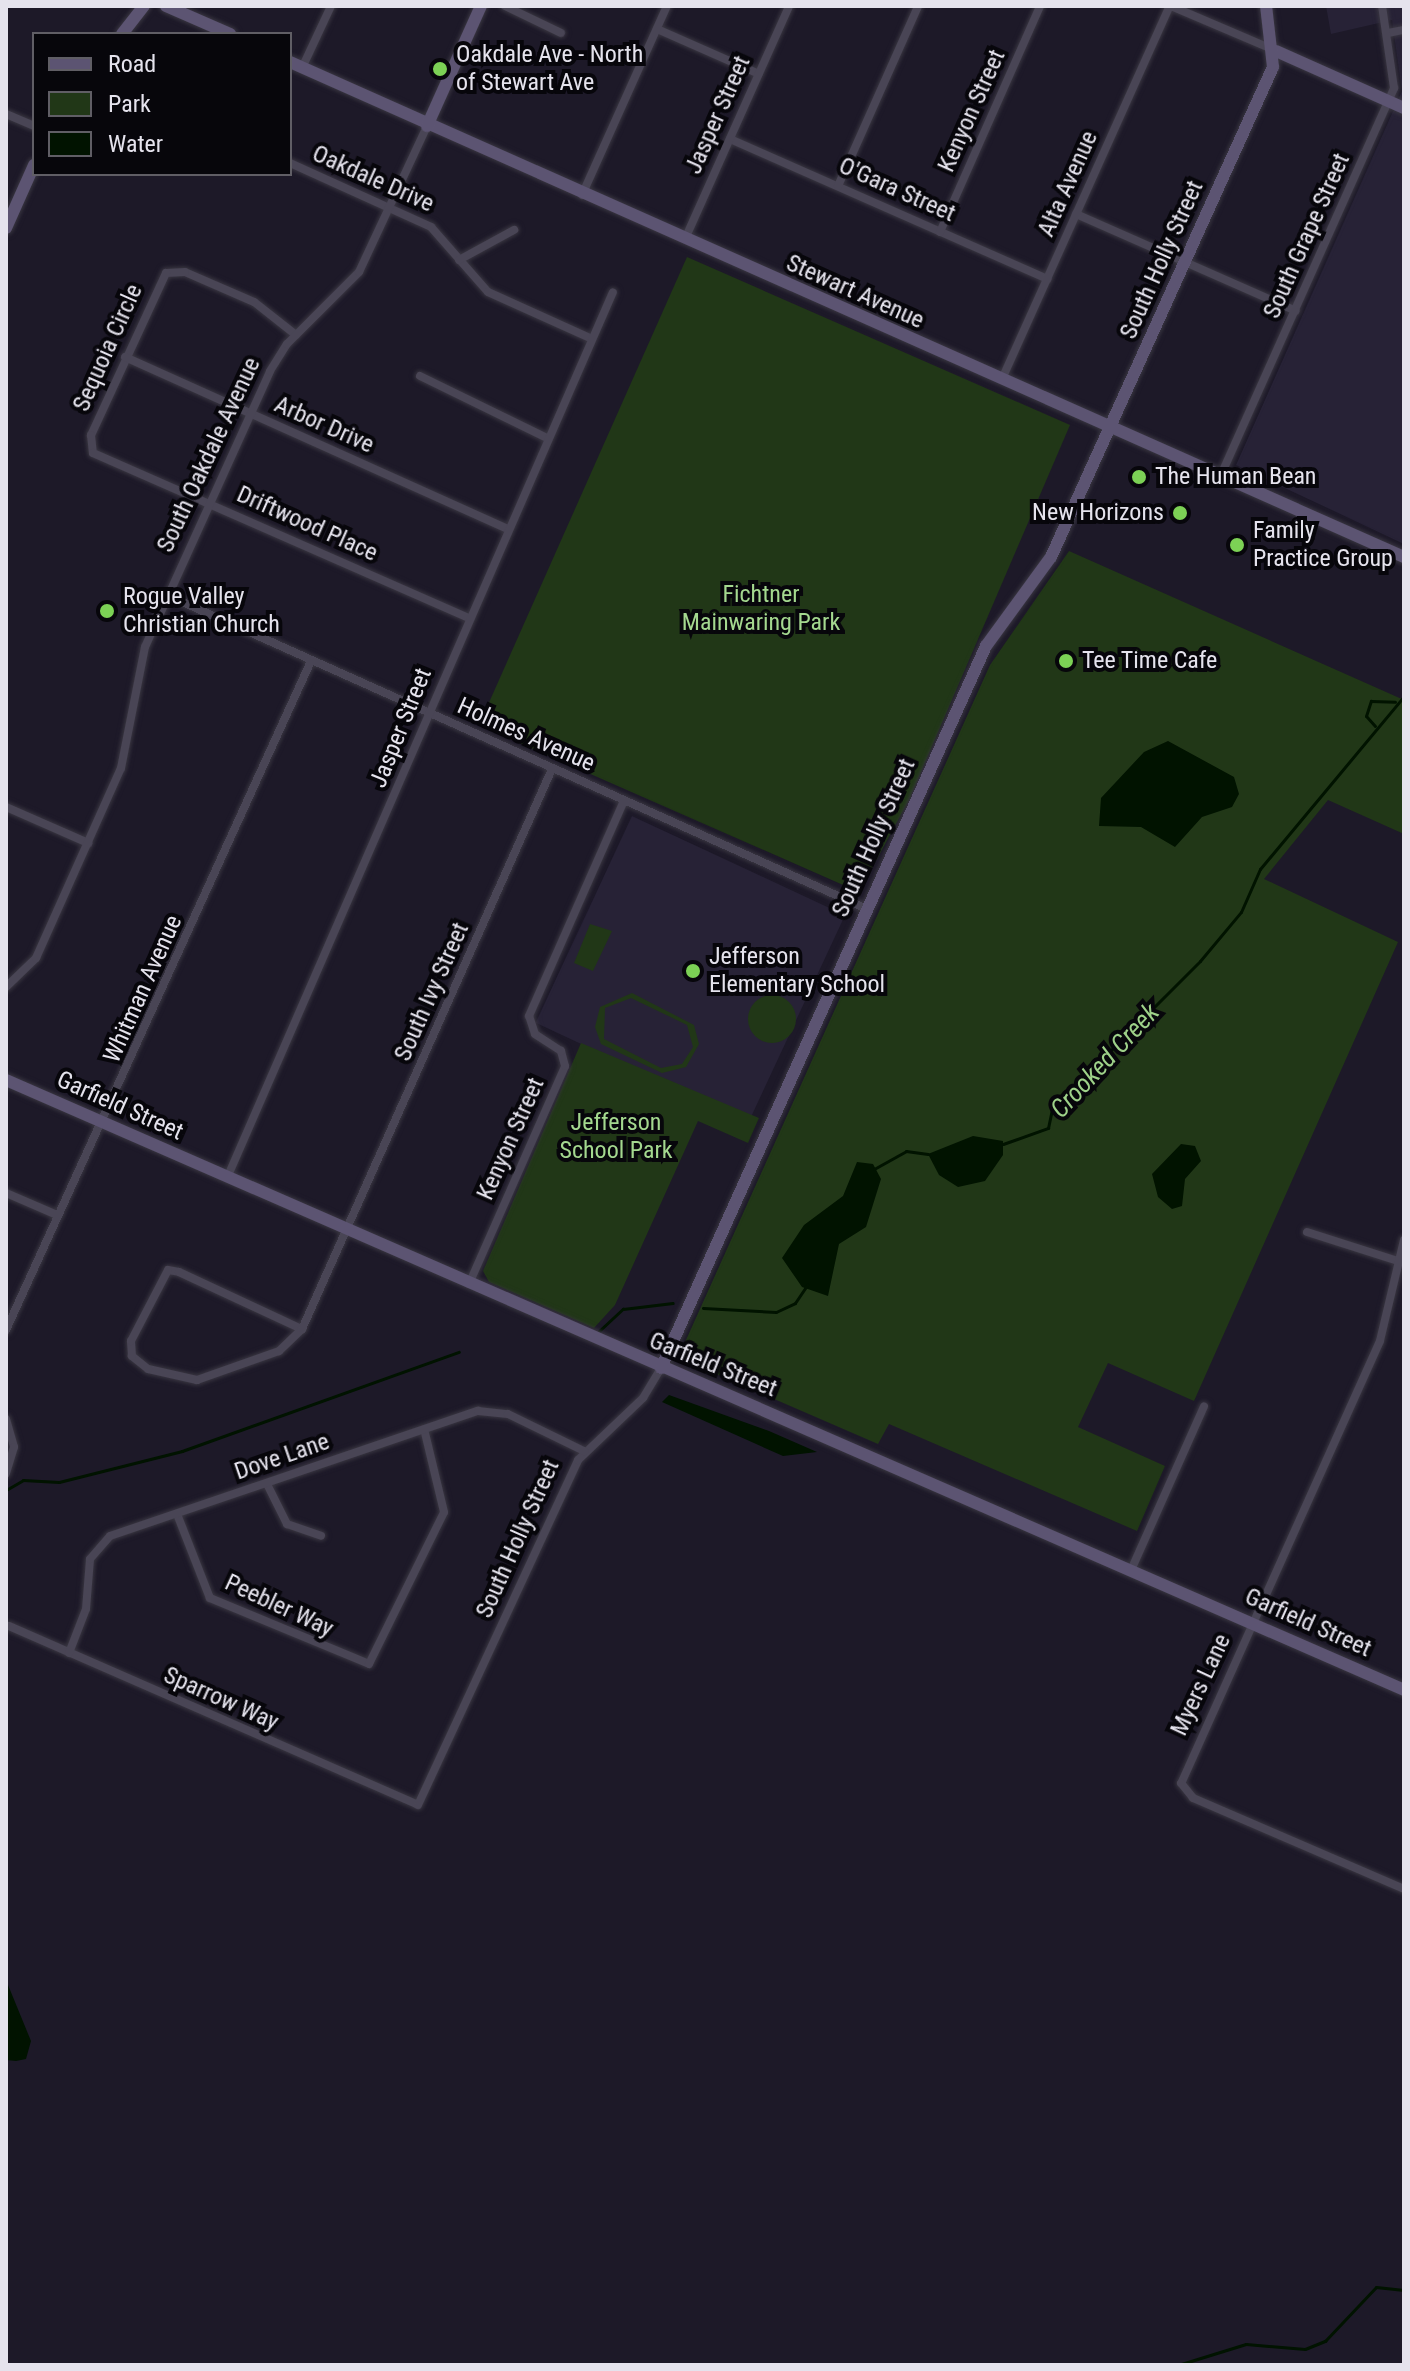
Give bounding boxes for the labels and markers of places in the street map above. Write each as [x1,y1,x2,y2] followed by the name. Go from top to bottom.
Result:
[456,41,643,97] place label: Oakdale Ave - North of Stewart Ave
[431,60,449,78] marker: Oakdale Ave - North of Stewart Ave
[1155,463,1316,491] place label: The Human Bean
[1130,468,1148,486] marker: The Human Bean
[1032,499,1164,527] place label: New Horizons
[1171,504,1189,522] marker: New Horizons
[1253,517,1393,573] place label: Family Practice Group
[1228,536,1246,554] marker: Family Practice Group
[123,583,280,639] place label: Rogue Valley Christian Church
[98,602,116,620] marker: Rogue Valley Christian Church
[1082,647,1218,675] place label: Tee Time Cafe
[1057,652,1075,670] marker: Tee Time Cafe
[709,943,885,999] place label: Jefferson Elementary School
[684,962,702,980] marker: Jefferson Elementary School

